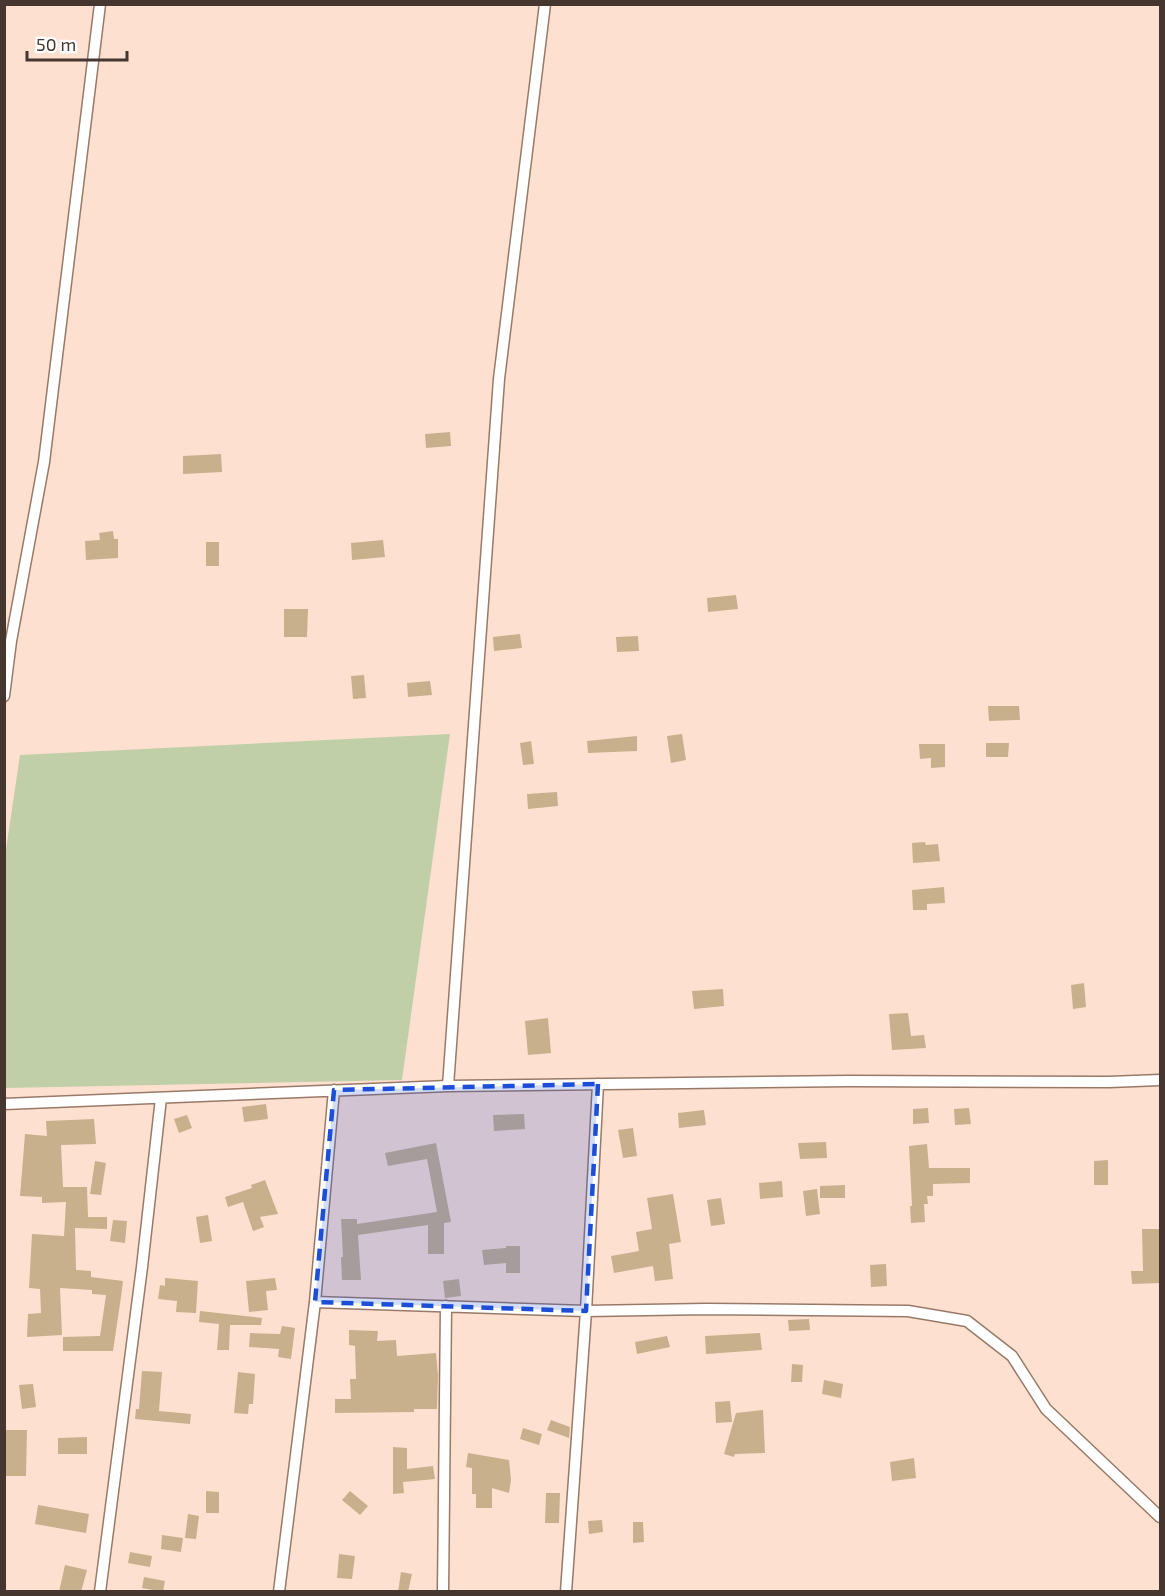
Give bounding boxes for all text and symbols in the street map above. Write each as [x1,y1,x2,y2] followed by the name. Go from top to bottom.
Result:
[27,24,128,62] scale bar
[36,33,76,55] text: 50 m

